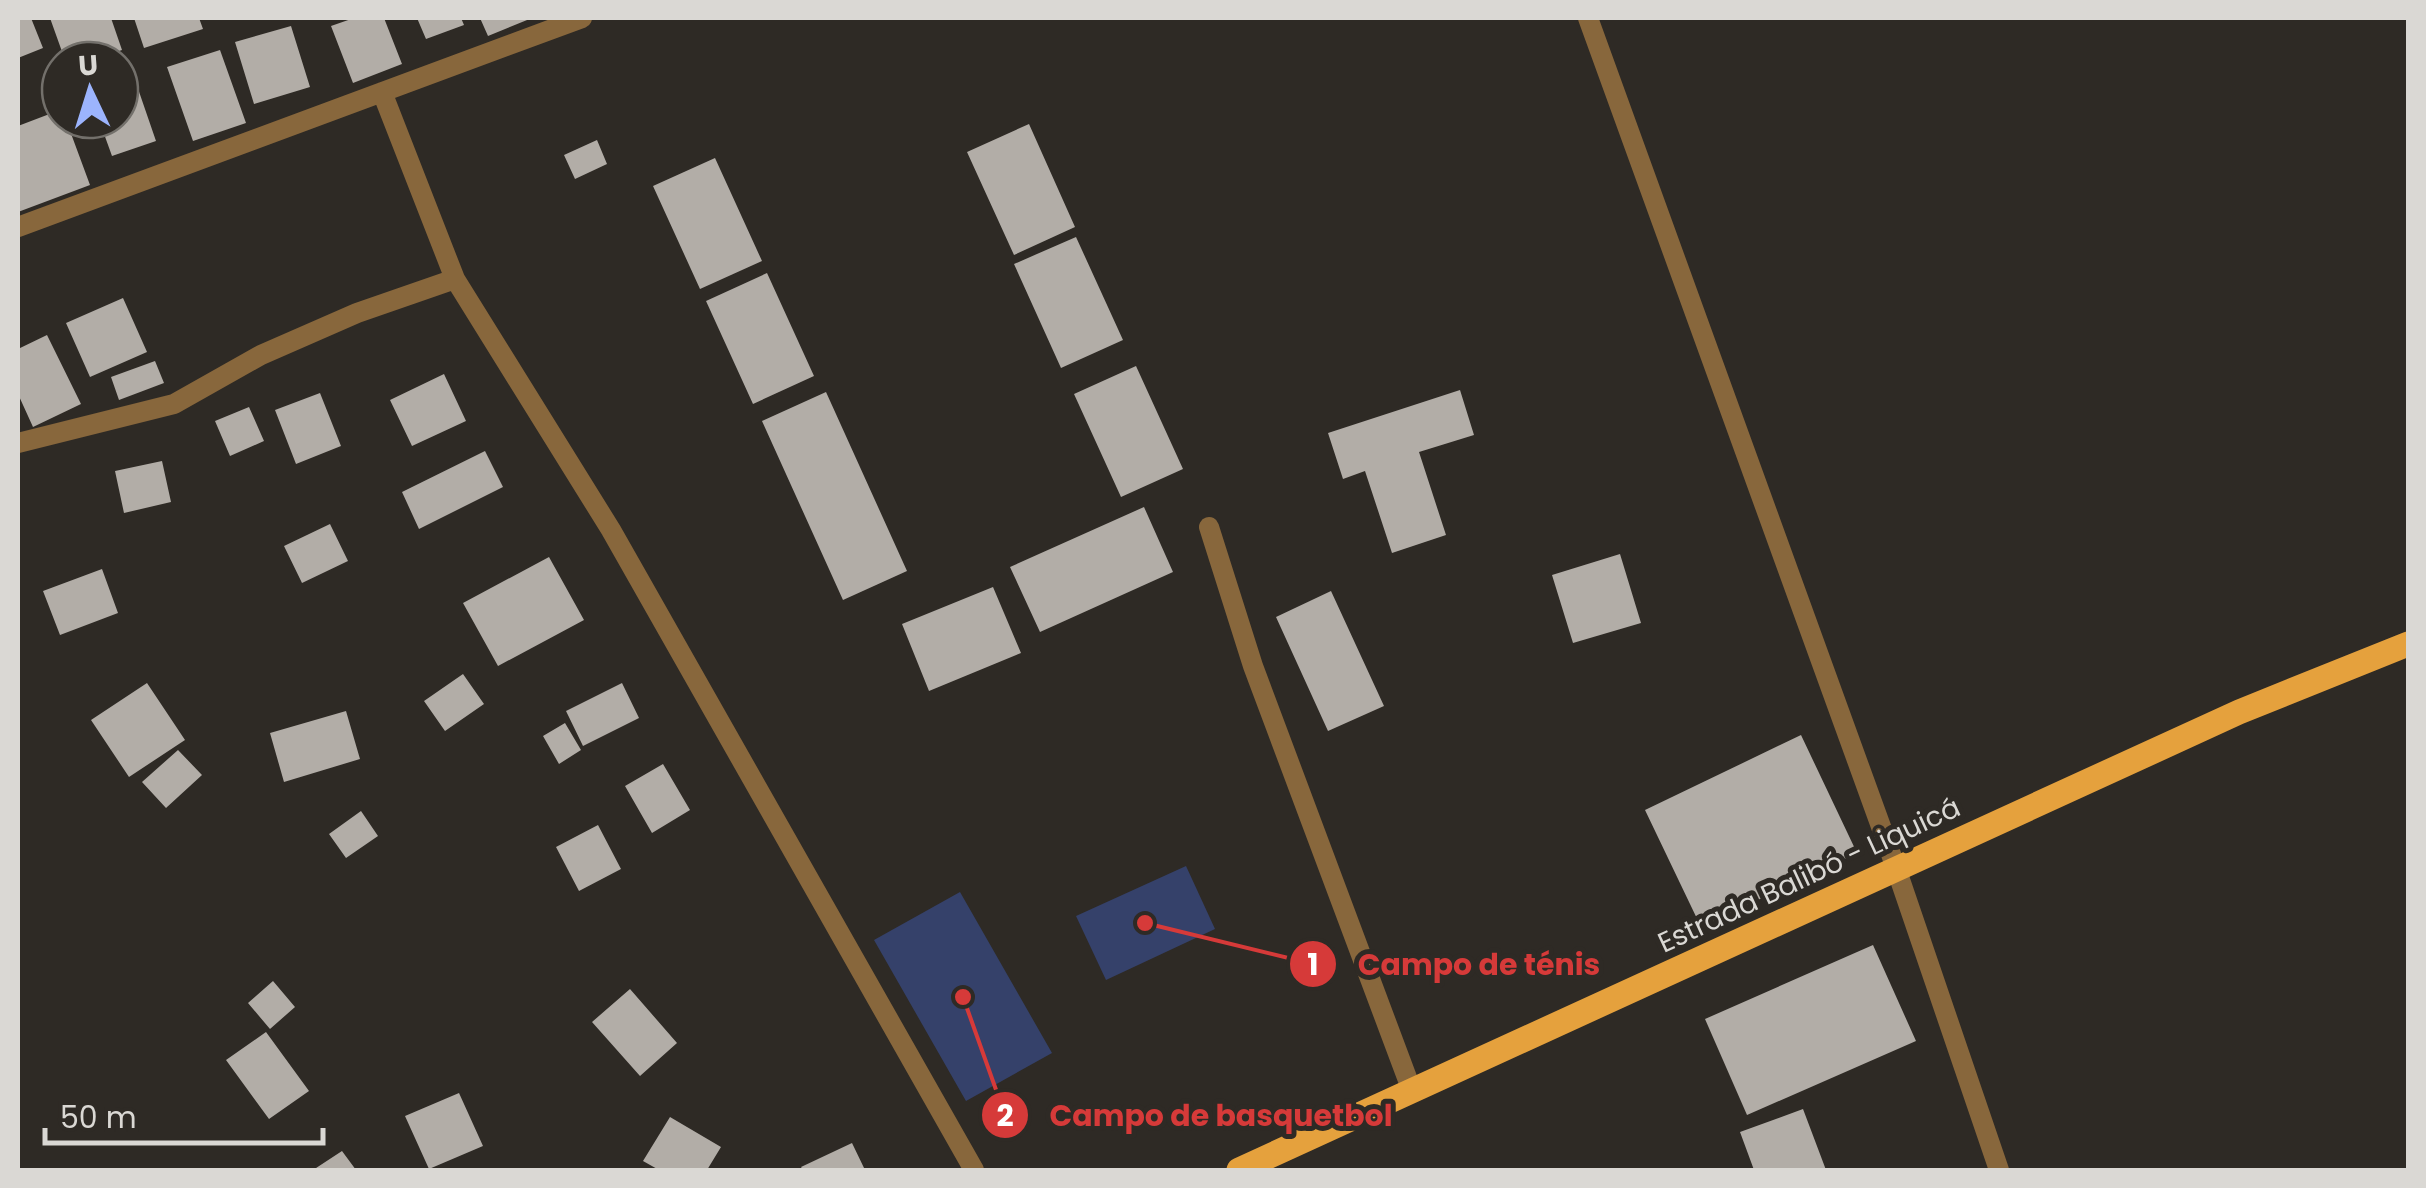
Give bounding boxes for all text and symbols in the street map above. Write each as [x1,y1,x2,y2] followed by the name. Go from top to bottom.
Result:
[40,40,140,140] north arrow
[77,45,100,86] text: U
[1651,788,1967,962] street label: Estrada Balibó - Liquicá
[1288,934,1621,994] callout: Campo de ténis
[1307,943,1319,986] text: 1
[1358,943,1600,986] text: Campo de ténis
[45,1083,322,1145] scale bar
[980,1085,1413,1145] callout: Campo de basquetbol
[996,1094,1014,1137] text: 2
[1049,1094,1393,1137] text: Campo de basquetbol
[60,1096,137,1139] text: 50 m

